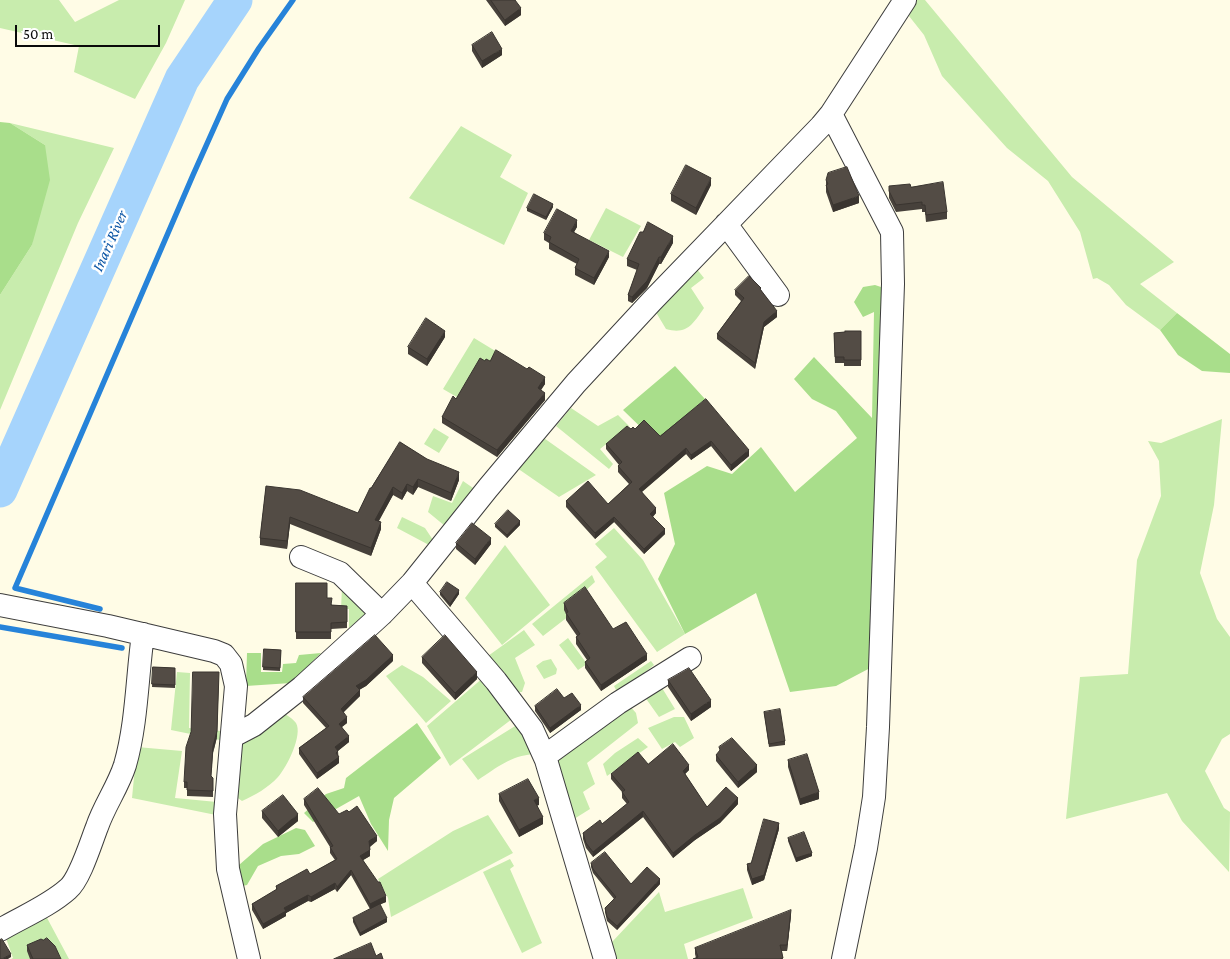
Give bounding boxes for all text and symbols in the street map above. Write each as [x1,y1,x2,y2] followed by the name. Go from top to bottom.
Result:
[18,15,162,47] scale bar
[23,26,53,42] text: 50 m
[88,208,132,274] water label: Inari River

